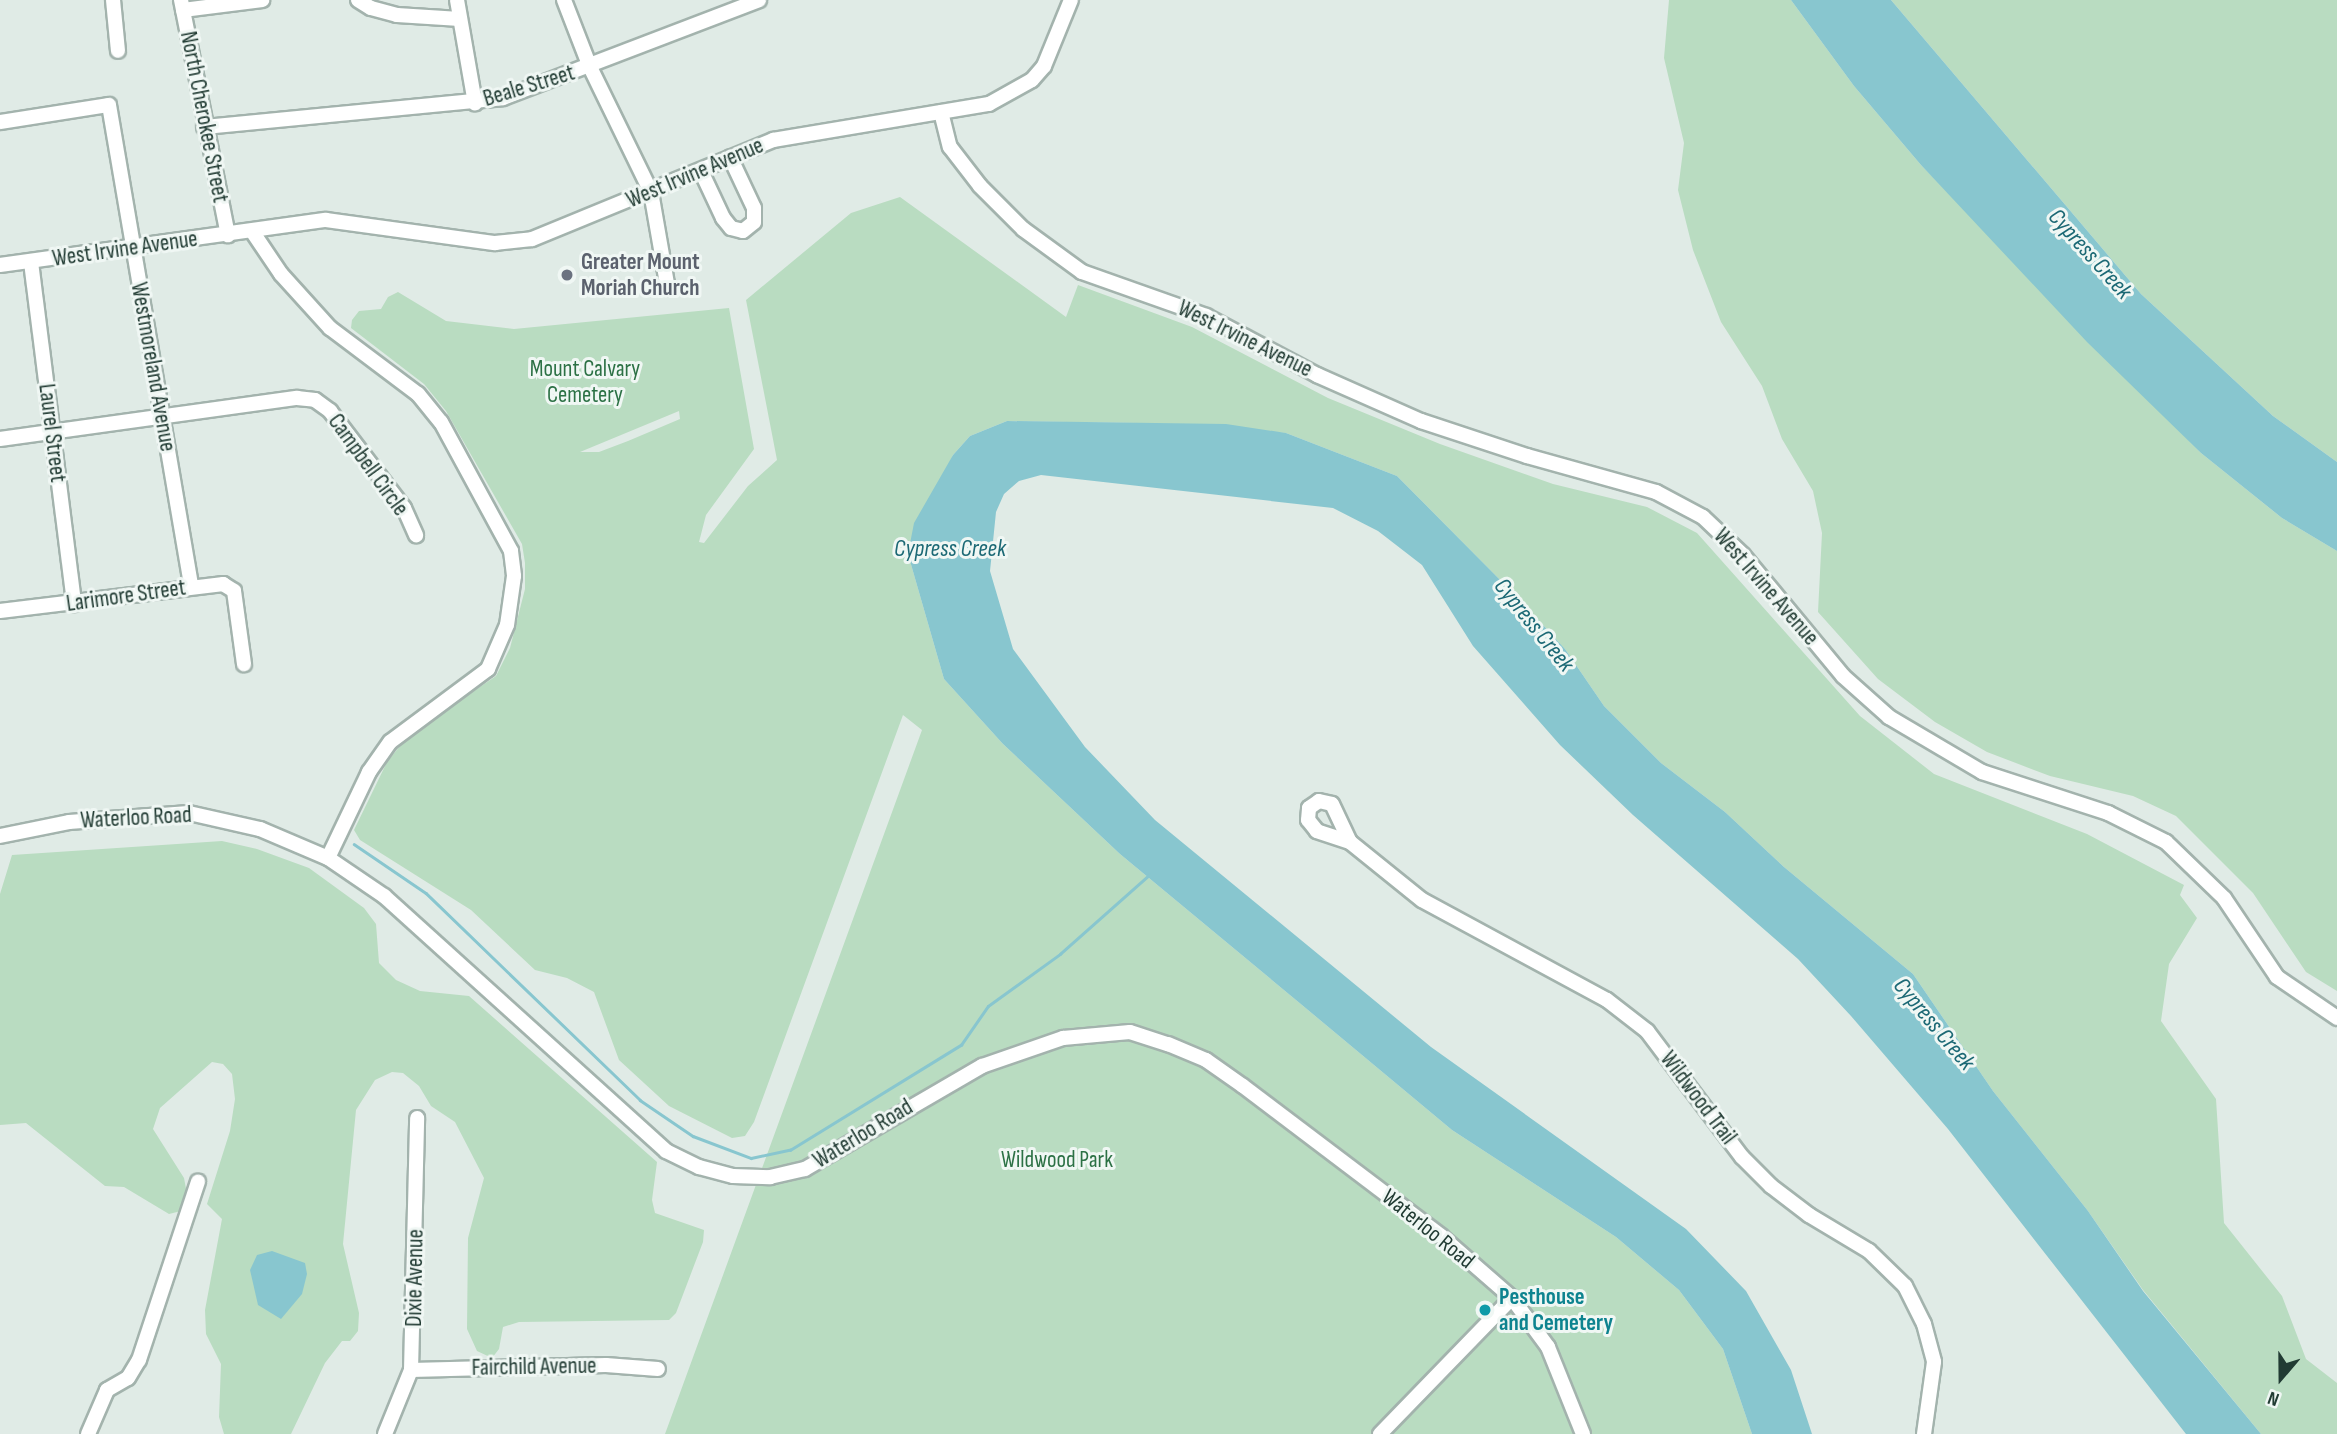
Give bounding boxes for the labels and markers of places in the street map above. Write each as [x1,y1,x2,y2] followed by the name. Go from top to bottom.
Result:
[581,248,700,302] place label: Greater Mount Moriah Church
[559,267,575,283] marker: Greater Mount Moriah Church
[1499,1283,1613,1337] place label: Pesthouse and Cemetery
[1477,1302,1493,1318] marker: Pesthouse and Cemetery

